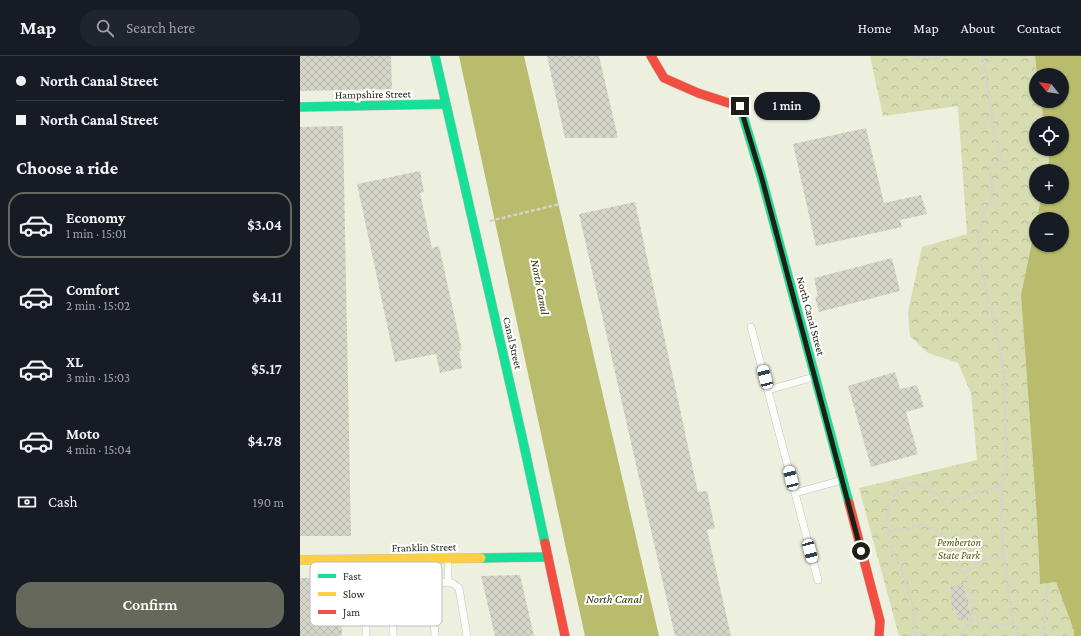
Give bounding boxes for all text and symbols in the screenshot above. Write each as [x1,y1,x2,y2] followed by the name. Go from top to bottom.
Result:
[80,10,360,46] search box
[20,17,56,38] text: Map
[94,17,116,39] icon: search
[126,20,195,36] text: Search here
[858,20,891,36] text: Home
[913,20,939,36] text: Map
[961,20,995,36] text: About
[1017,20,1061,36] text: Contact
[1029,68,1069,108] north arrow
[1029,68,1069,252] map controls
[40,73,158,89] text: North Canal Street
[335,87,412,102] street label: Hampshire Street
[754,92,820,120] callout: 1 min
[731,97,749,115] route end
[773,98,801,113] text: 1 min
[40,112,158,128] text: North Canal Street
[1029,116,1069,156] button: locate
[16,158,118,178] text: Choose a ride
[1029,164,1069,204] button: +
[18,207,54,243] icon: car
[66,210,125,226] text: Economy
[1029,212,1069,252] button: −
[247,217,282,233] text: $3.04
[66,226,127,241] text: 1 min · 15:01
[528,258,552,317] water label: North Canal
[795,275,827,357] street label: North Canal Street
[18,279,54,315] icon: car
[66,282,120,298] text: Comfort
[252,289,282,305] text: $4.11
[66,298,130,313] text: 2 min · 15:02
[501,316,525,371] street label: Canal Street
[18,351,54,387] icon: car
[66,354,83,370] text: XL
[251,361,282,377] text: $5.17
[756,364,774,390] car
[66,370,130,385] text: 3 min · 15:03
[18,423,54,459] icon: car
[66,426,100,442] text: Moto
[248,433,282,449] text: $4.78
[66,442,131,457] text: 4 min · 15:04
[782,465,800,491] car
[16,491,38,513] icon: cash
[48,494,78,510] text: Cash
[253,495,284,510] text: 190 m
[937,536,981,561] park label: Pemberton State Park
[801,538,819,564] car
[391,540,457,554] street label: Franklin Street
[852,542,870,560] route start
[310,562,442,626] legend
[343,570,362,582] text: Fast
[16,582,284,628] button: Confirm
[343,588,365,600] text: Slow
[586,592,643,606] water label: North Canal
[342,606,360,619] text: Jam

